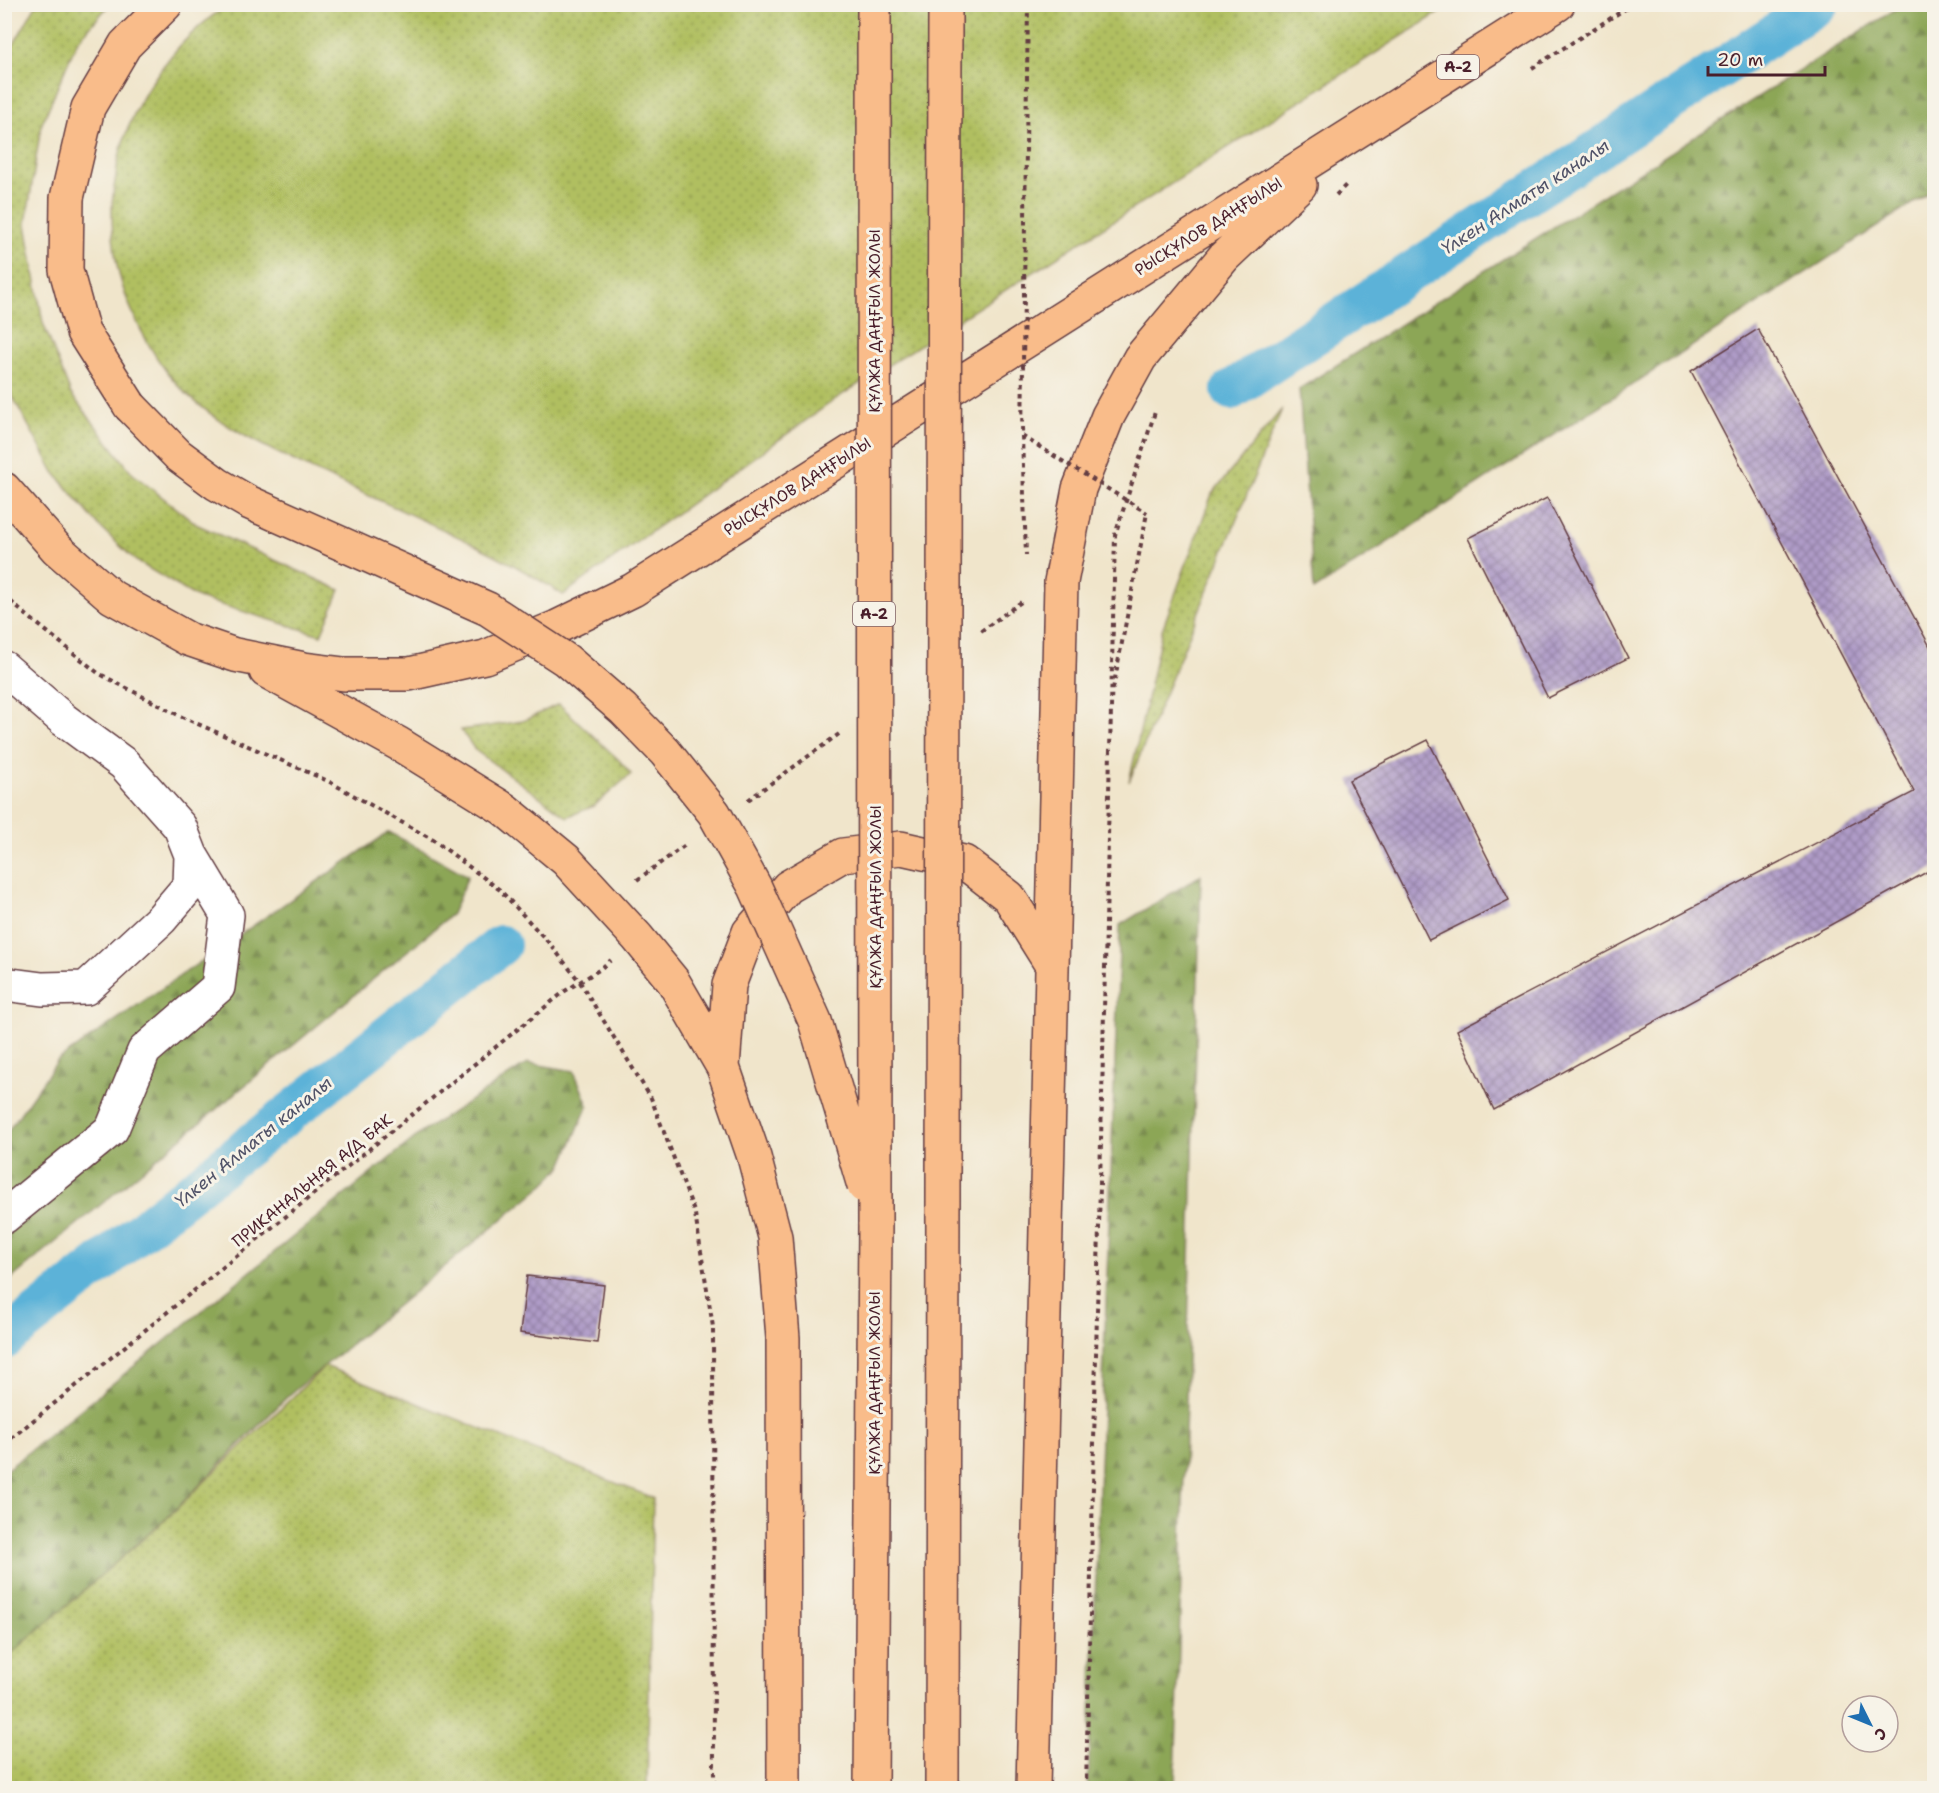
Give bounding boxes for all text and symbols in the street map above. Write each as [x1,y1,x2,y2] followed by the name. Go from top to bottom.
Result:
[1708,39,1825,77] scale bar
[1717,48,1763,72] text: 20 m
[1437,55,1479,79] road number: A-2
[1436,133,1614,261] water label: Үлкен Алматы каналы
[1131,172,1286,280] street label: РЫСҚҰЛОВ ДАҢҒЫЛЫ
[864,229,885,413] street label: ҚҰЛЖА ДАҢҒЫЛ ЖОЛЫ
[720,432,875,540] street label: РЫСҚҰЛОВ ДАҢҒЫЛЫ
[853,602,895,626] road number: A-2
[865,805,886,989] street label: ҚҰЛЖА ДАҢҒЫЛ ЖОЛЫ
[169,1071,337,1213] water label: Үлкен Алматы каналы
[228,1109,397,1252] street label: ПРИКАНАЛЬНАЯ А/Д БАК
[864,1291,885,1475] street label: ҚҰЛЖА ДАҢҒЫЛ ЖОЛЫ
[1840,1694,1900,1754] north arrow
[1869,1723,1892,1745] text: С

